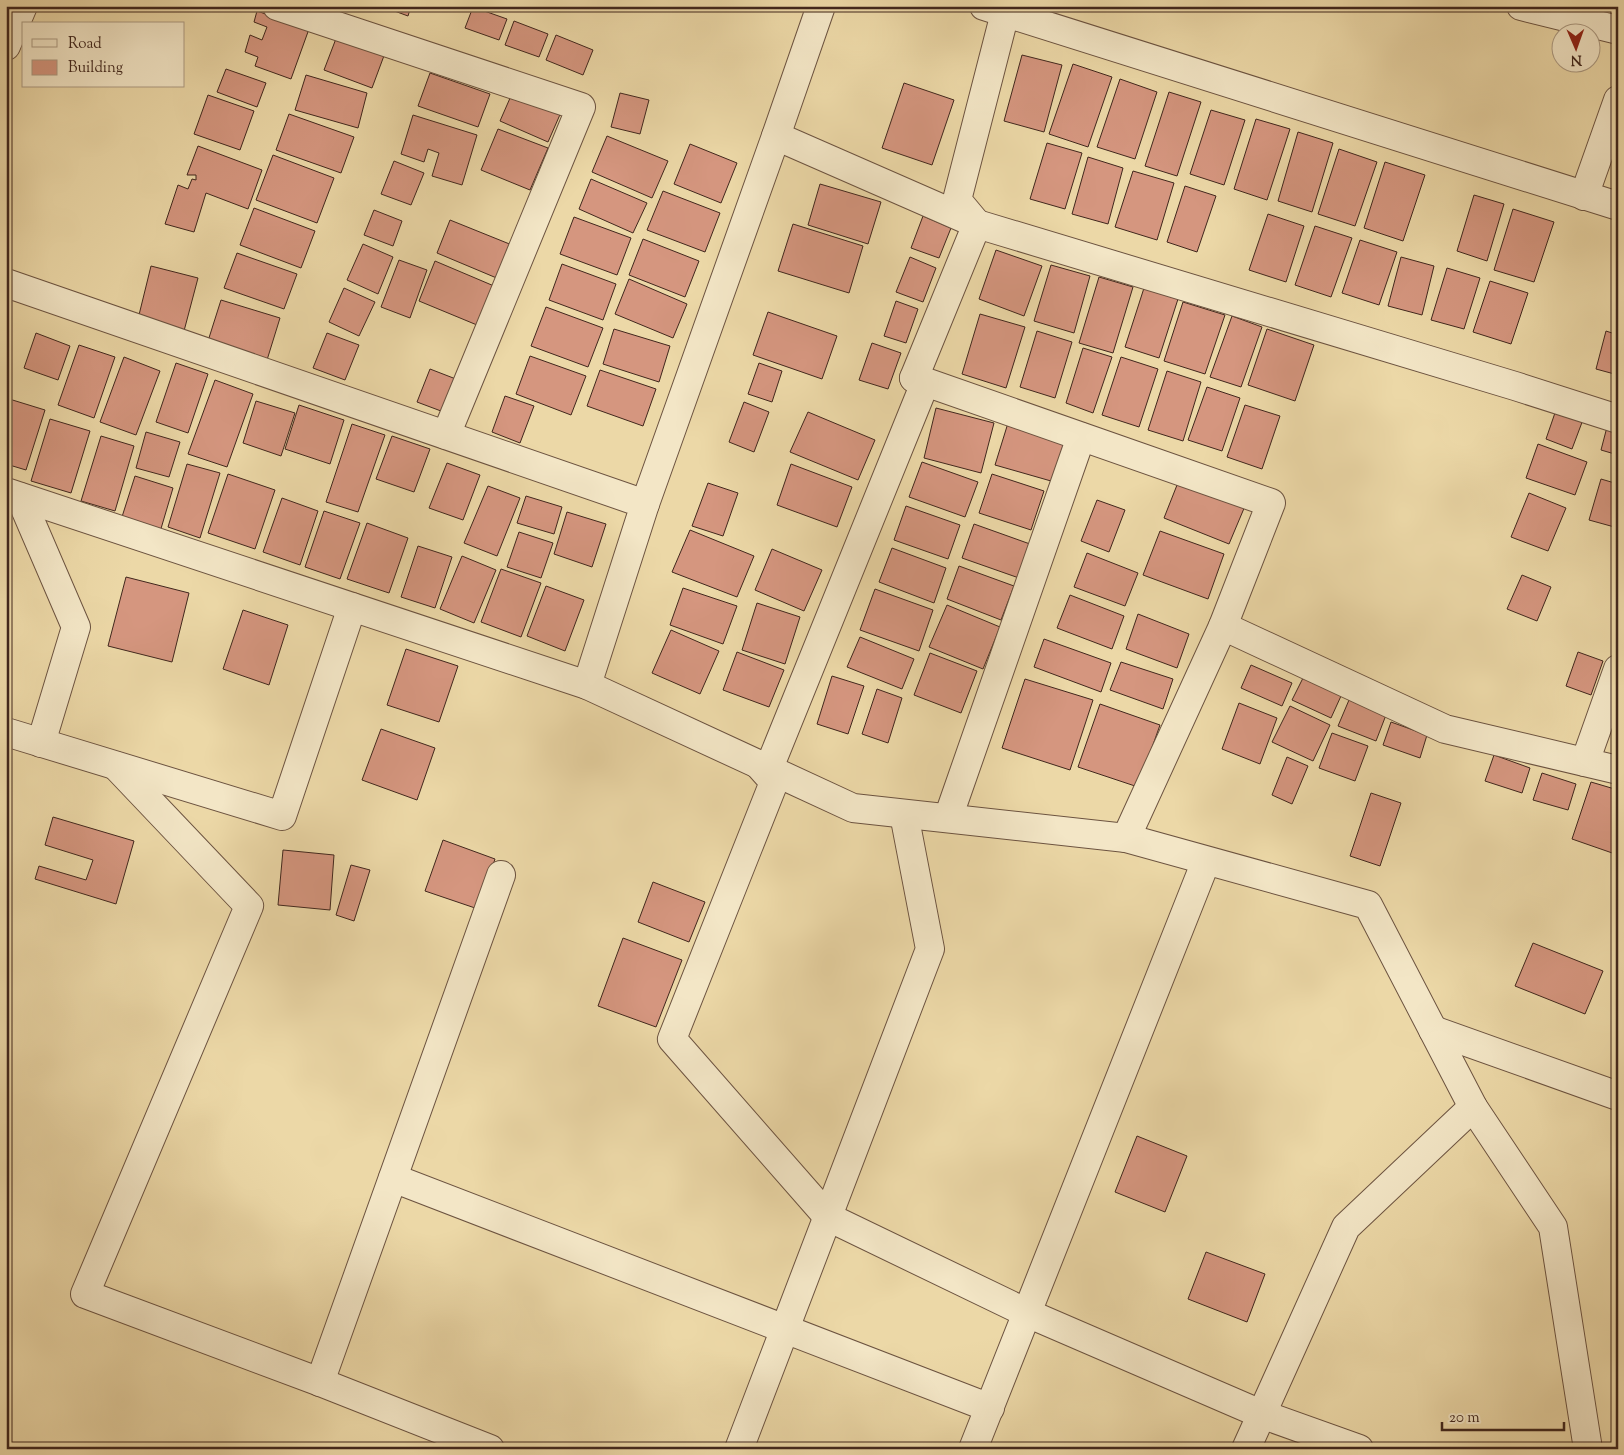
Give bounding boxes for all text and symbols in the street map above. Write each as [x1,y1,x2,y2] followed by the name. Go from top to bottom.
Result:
[22,22,185,88] legend
[1552,22,1602,72] north arrow
[68,34,102,55] text: Road
[1570,49,1582,69] text: N
[68,58,123,79] text: Building
[1442,1400,1564,1432] scale bar
[1449,1408,1480,1429] text: 20 m

